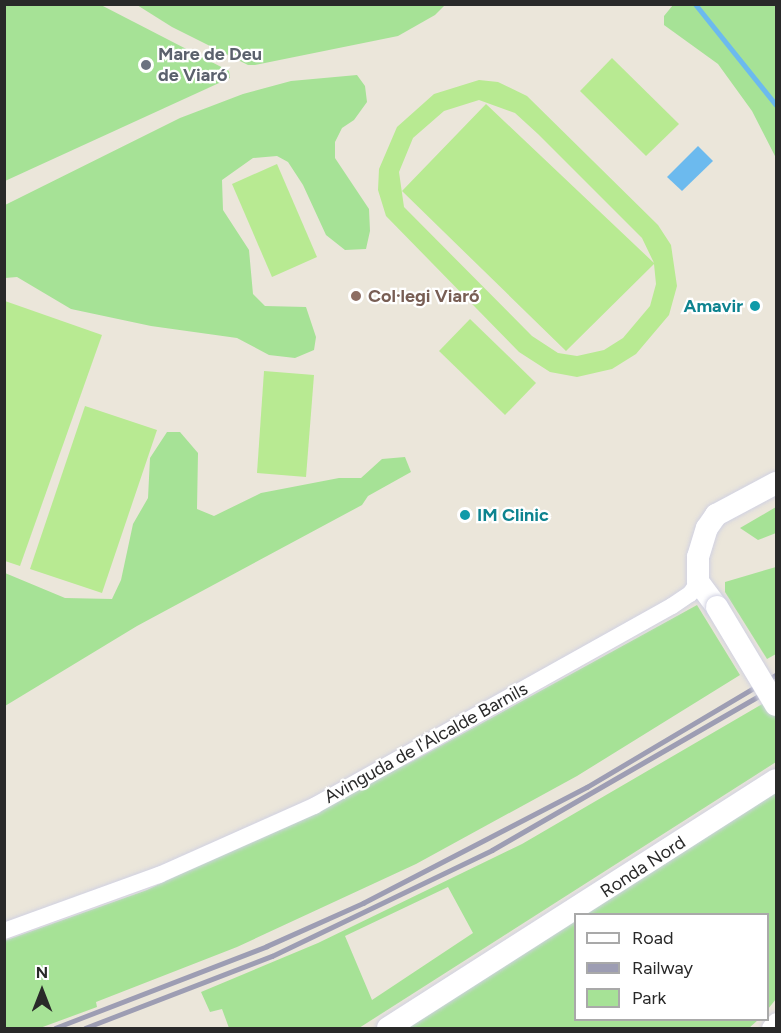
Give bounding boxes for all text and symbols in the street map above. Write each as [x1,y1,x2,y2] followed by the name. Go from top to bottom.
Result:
[158,44,262,86] place label: Mare de Deu de Viaró
[139,58,153,72] marker: Mare de Deu de Viaró
[368,285,479,307] place label: Col·legi Viaró
[349,289,363,303] marker: Col·legi Viaró
[684,295,743,317] place label: Amavir
[748,299,762,313] marker: Amavir
[477,504,549,526] place label: IM Clinic
[458,508,472,522] marker: IM Clinic
[320,678,532,808] street label: Avinguda de l'Alcalde Barnils
[596,832,690,902] street label: Ronda Nord
[574,913,769,1021] legend
[632,927,673,949] text: Road
[632,957,693,979] text: Railway
[12,961,72,1021] north arrow
[36,963,48,982] text: N
[632,987,666,1009] text: Park

